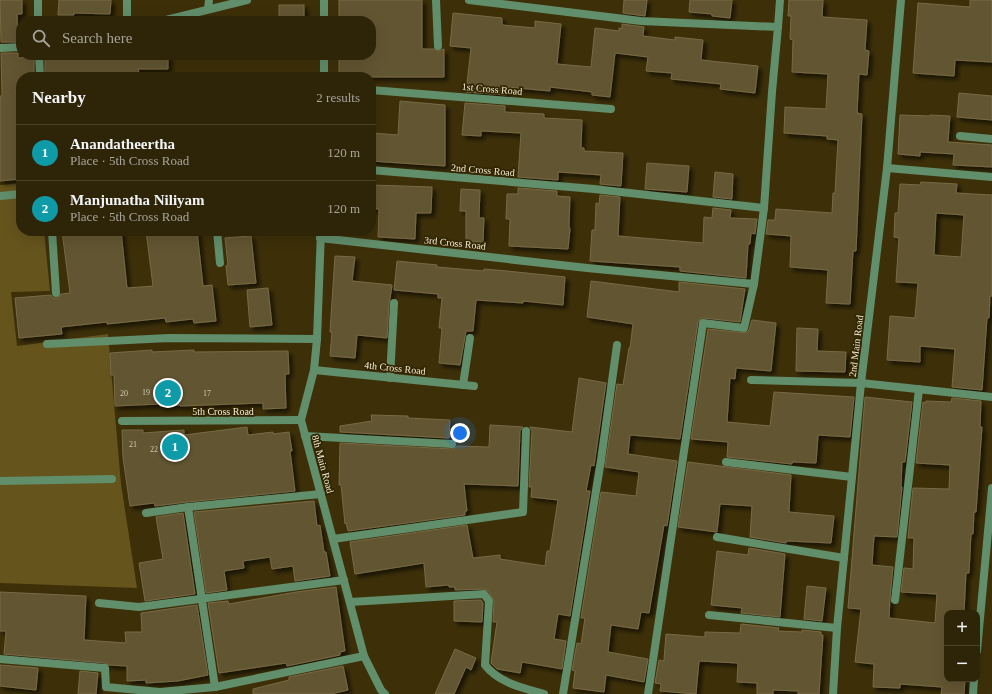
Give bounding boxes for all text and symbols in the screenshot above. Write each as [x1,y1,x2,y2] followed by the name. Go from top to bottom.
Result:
[16,16,376,60] search box
[30,27,52,49] icon: search
[62,30,132,46] text: Search here
[461,81,523,97] street label: 1st Cross Road
[32,88,86,107] text: Nearby
[316,90,360,105] text: 2 results
[70,136,175,152] text: Anandatheertha
[42,145,48,160] text: 1
[327,145,360,160] text: 120 m
[70,153,189,168] text: Place · 5th Cross Road
[451,162,515,178] street label: 2nd Cross Road
[70,192,205,208] text: Manjunatha Niliyam
[42,201,48,216] text: 2
[327,201,360,216] text: 120 m
[70,209,189,224] text: Place · 5th Cross Road
[423,234,487,252] street label: 3rd Cross Road
[847,314,865,378] street label: 2nd Main Road
[364,359,426,377] street label: 4th Cross Road
[155,378,181,408] pin: 2
[142,388,150,397] house number: 19
[120,389,128,398] house number: 20
[203,389,211,398] house number: 17
[192,406,254,417] street label: 5th Cross Road
[450,423,470,443] your location
[162,432,188,462] pin: 1
[310,434,336,494] street label: 8th Main Road
[129,440,137,449] house number: 21
[150,445,158,454] house number: 22
[944,610,980,682] map controls
[944,610,980,646] button: +
[944,646,980,682] button: −

